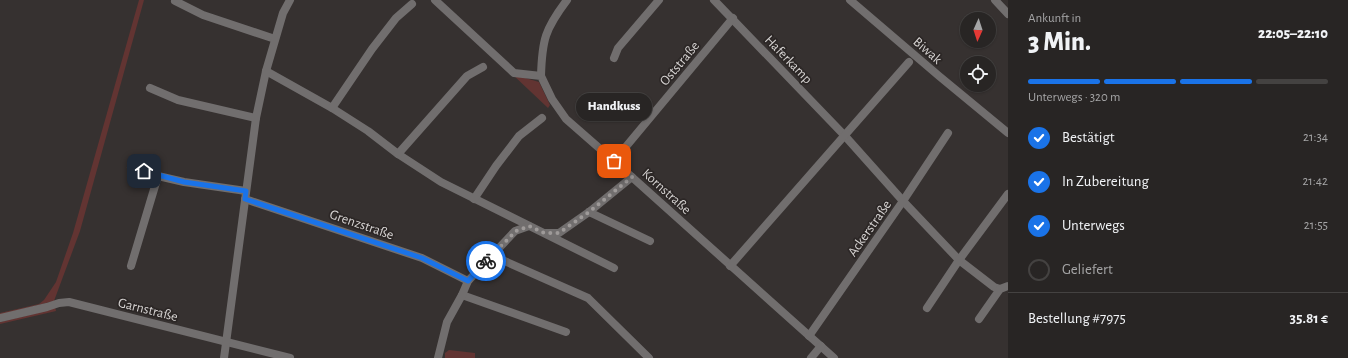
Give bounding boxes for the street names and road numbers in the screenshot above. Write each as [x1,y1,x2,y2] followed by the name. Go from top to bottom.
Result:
[762,33,815,87] street label: Haferkamp
[910,35,945,67] street label: Biwak
[657,39,702,89] street label: Oststraße
[639,166,694,217] street label: Kornstraße
[845,198,894,259] street label: Ackerstraße
[328,207,396,242] street label: Grenzstraße
[116,296,179,324] street label: Garnstraße

